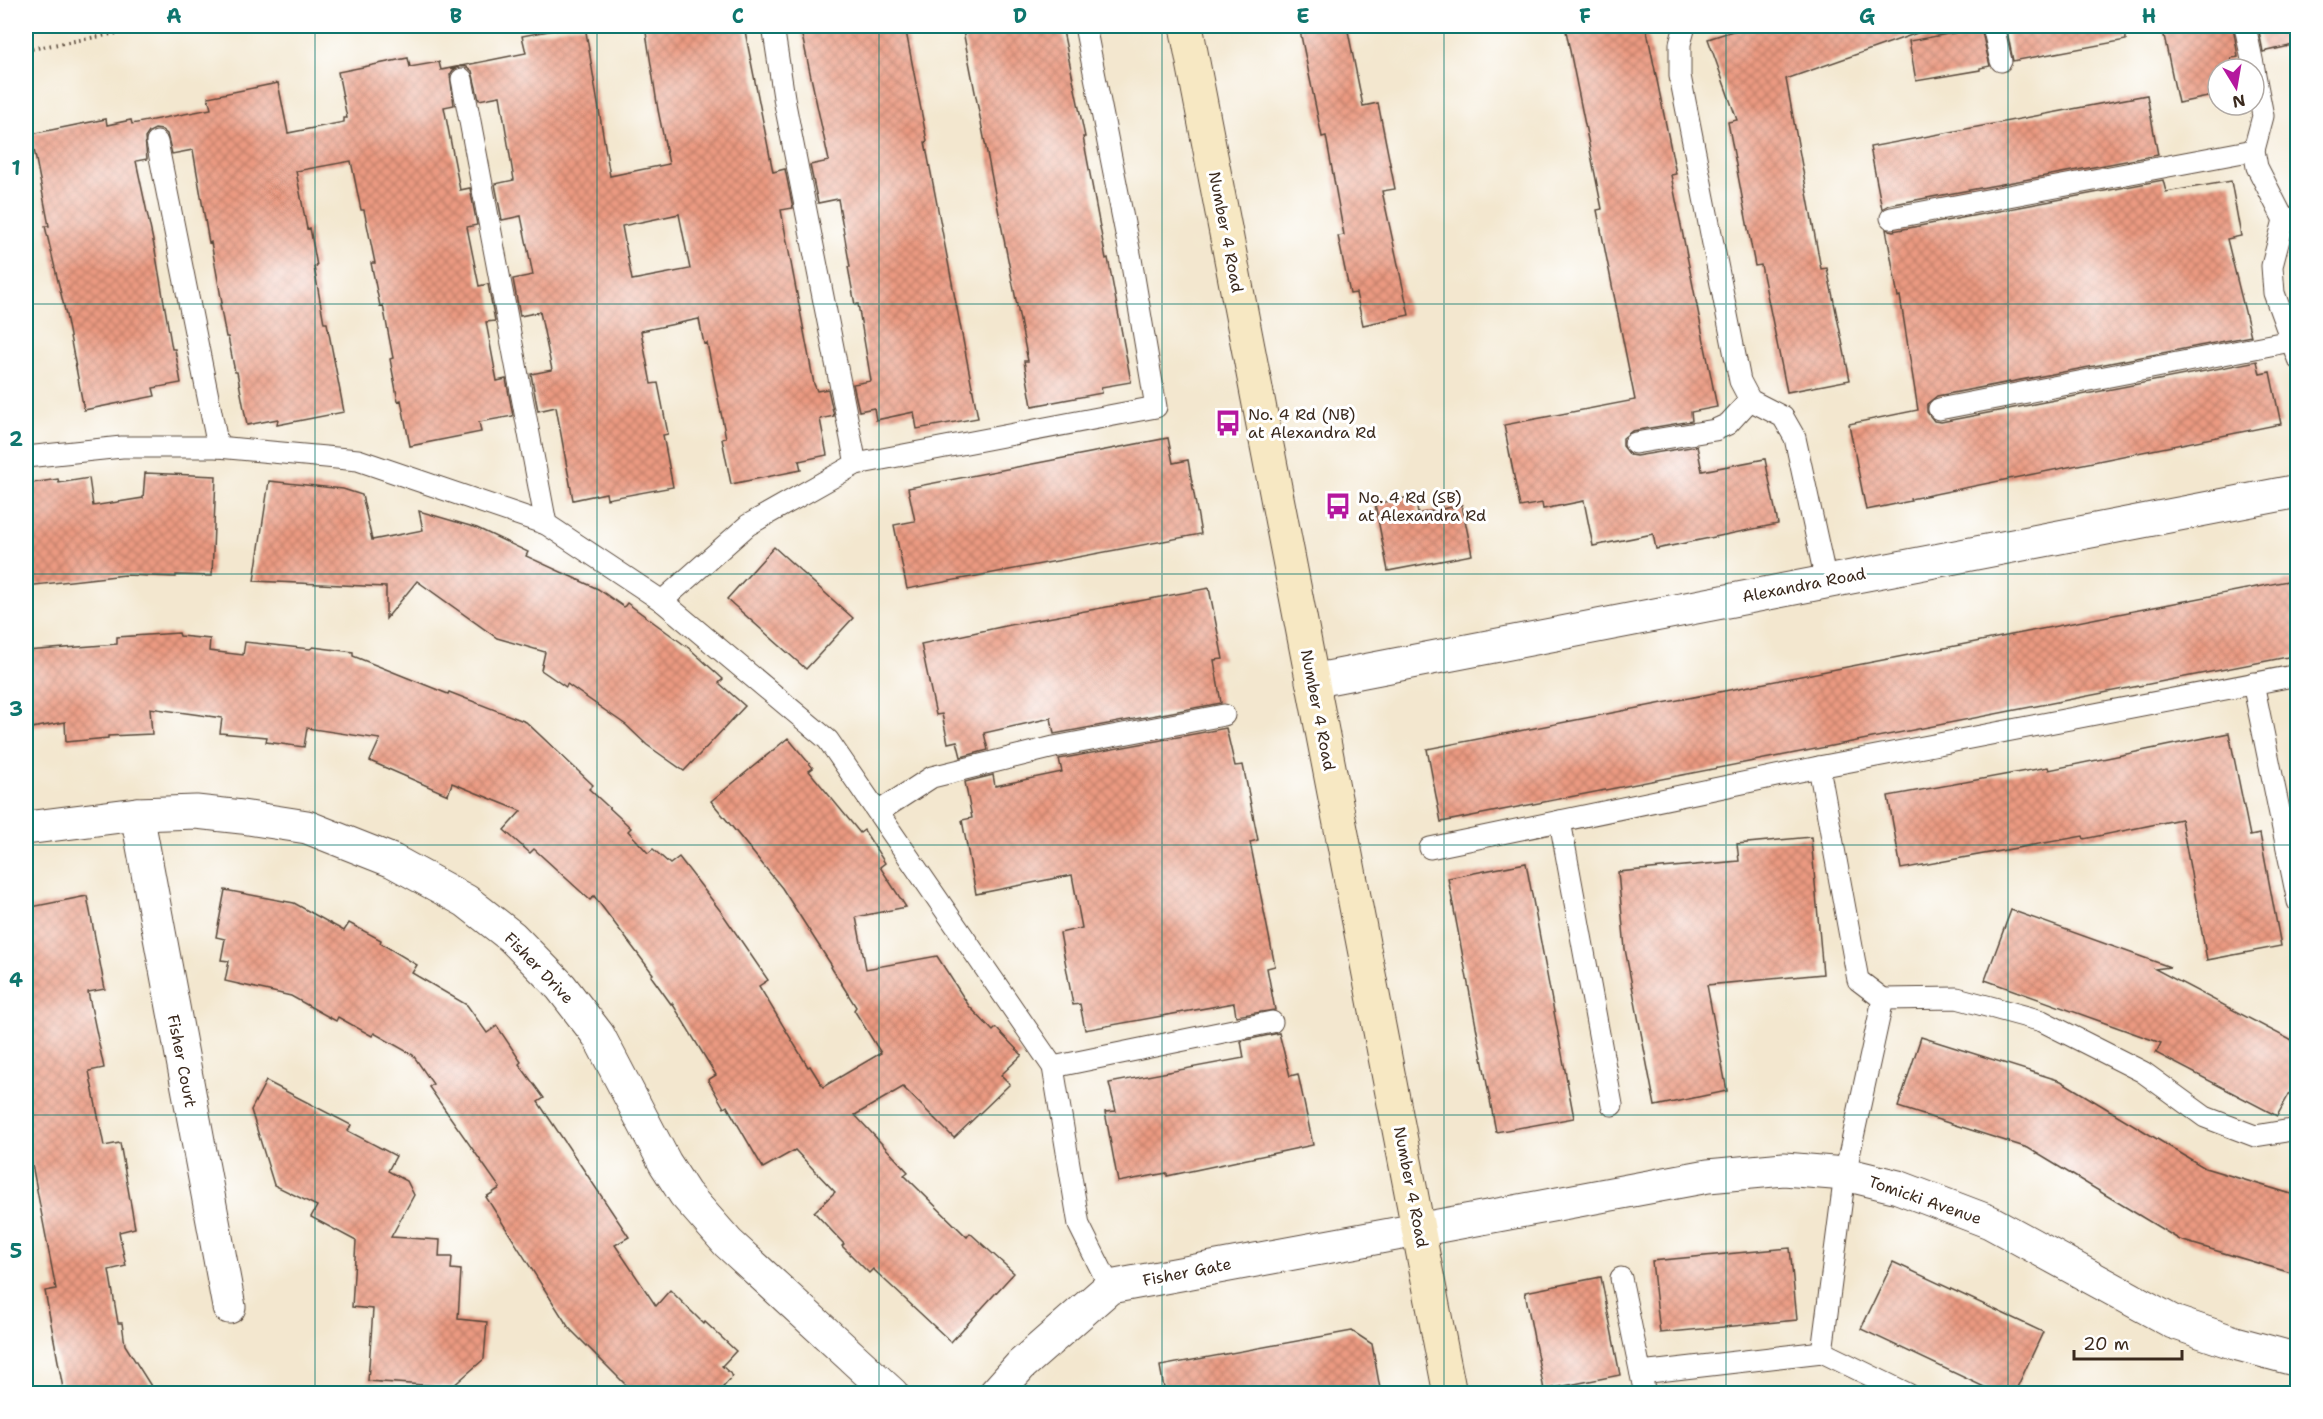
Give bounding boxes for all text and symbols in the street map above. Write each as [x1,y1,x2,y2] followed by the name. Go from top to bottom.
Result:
[166,3,182,29] text: A
[450,3,462,29] text: B
[732,3,744,29] text: C
[1013,3,1027,29] text: D
[1296,3,1310,29] text: E
[1579,3,1591,29] text: F
[1859,3,1875,29] text: G
[2142,3,2156,29] text: H
[2206,57,2266,117] north arrow
[2231,90,2247,113] text: N
[11,155,21,181] text: 1
[1204,170,1248,294] street label: Number 4 Road
[1248,404,1376,443] place label: No. 4 Rd (NB) at Alexandra Rd
[1213,408,1243,438] bus stop icon: No. 4 Rd (NB) at Alexandra Rd
[9,426,23,452] text: 2
[1358,487,1486,526] place label: No. 4 Rd (SB) at Alexandra Rd
[1323,491,1353,521] bus stop icon: No. 4 Rd (SB) at Alexandra Rd
[1741,563,1867,607] street label: Alexandra Road
[1296,648,1340,772] street label: Number 4 Road
[9,696,23,722] text: 3
[500,928,578,1008] street label: Fisher Drive
[9,967,23,993] text: 4
[163,1013,201,1109] street label: Fisher Court
[1389,1125,1433,1249] street label: Number 4 Road
[1866,1171,1984,1229] street label: Tomicki Avenue
[10,1238,22,1264] text: 5
[1141,1253,1233,1291] street label: Fisher Gate
[2074,1323,2182,1361] scale bar
[2083,1332,2129,1356] text: 20 m

